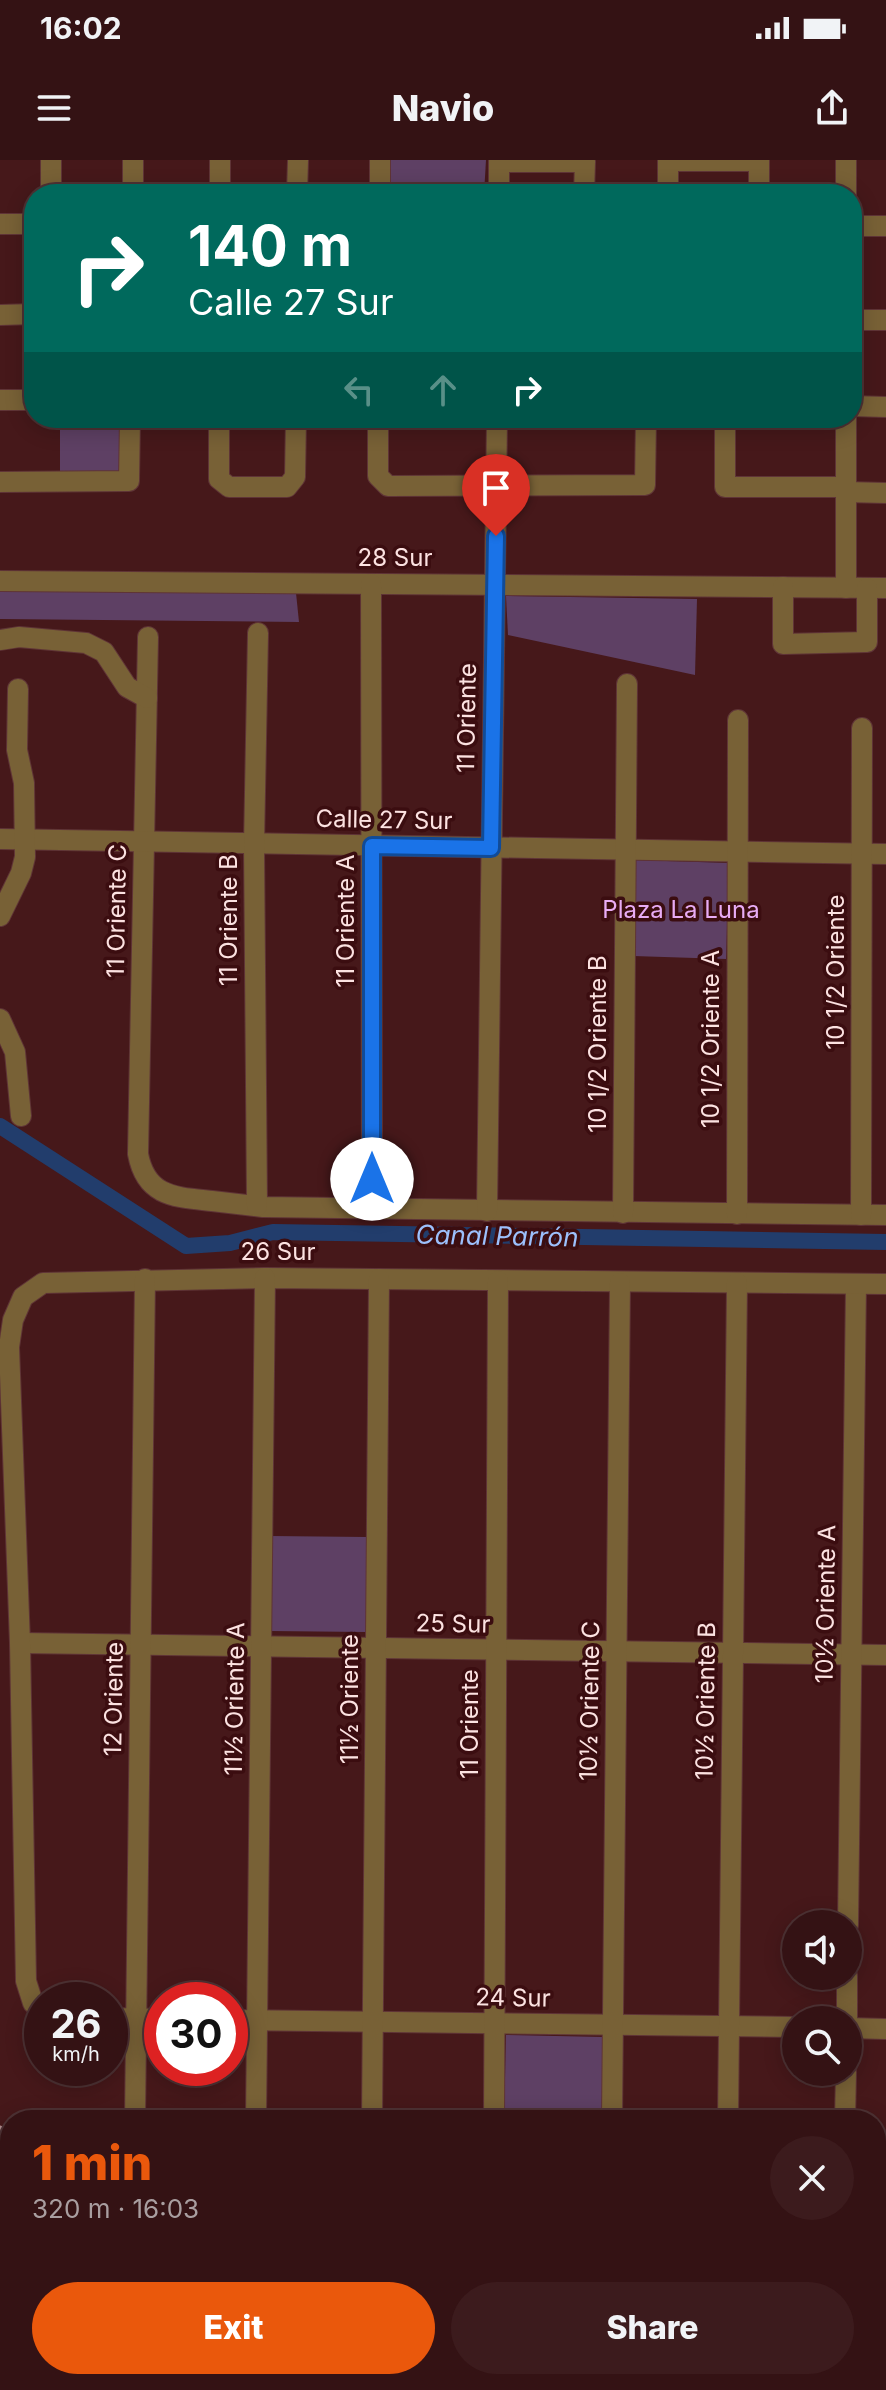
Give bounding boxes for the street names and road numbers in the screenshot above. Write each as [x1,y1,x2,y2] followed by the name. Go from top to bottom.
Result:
[358,543,432,572] street label: 28 Sur
[451,663,482,773] street label: 11 Oriente
[315,804,453,835] street label: Calle 27 Sur
[101,844,132,978] street label: 11 Oriente C
[214,854,243,986] street label: 11 Oriente B
[331,855,360,987] street label: 11 Oriente A
[821,895,850,1049] street label: 10 1/2 Oriente
[696,950,725,1128] street label: 10 1/2 Oriente A
[583,955,612,1133] street label: 10 1/2 Oriente B
[241,1237,315,1266] street label: 26 Sur
[810,1524,841,1684] street label: 10½ Oriente A
[415,1608,491,1639] street label: 25 Sur
[574,1621,605,1781] street label: 10½ Oriente C
[219,1622,250,1776] street label: 11½ Oriente A
[690,1622,721,1780] street label: 10½ Oriente B
[335,1634,364,1764] street label: 11½ Oriente
[98,1641,129,1756] street label: 12 Oriente
[455,1669,484,1779] street label: 11 Oriente
[475,1982,551,2013] street label: 24 Sur

